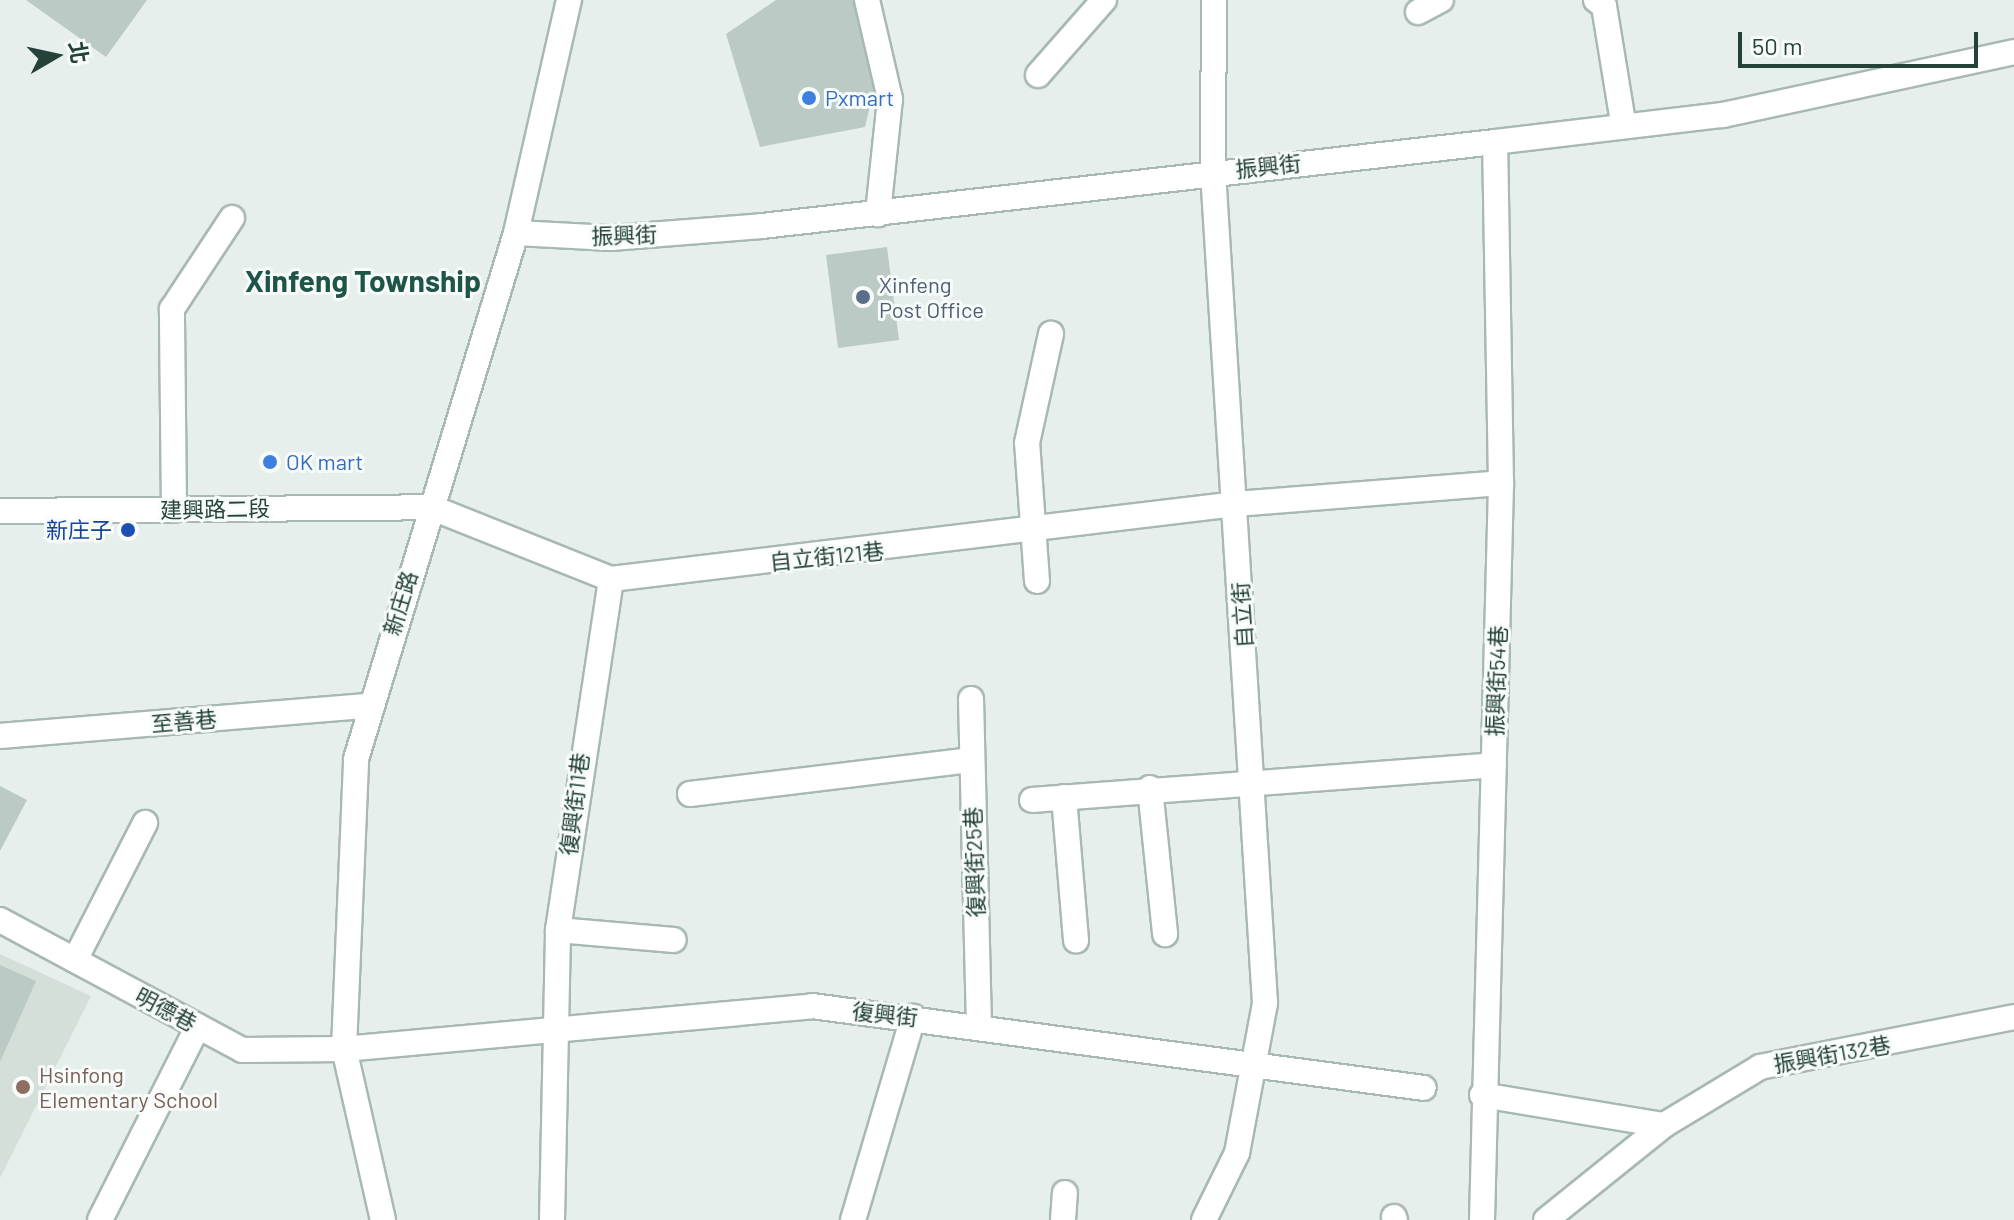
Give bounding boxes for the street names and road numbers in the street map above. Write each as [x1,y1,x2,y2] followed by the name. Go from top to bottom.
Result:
[1234,149,1302,183] street label: 振興街
[591,221,657,249] street label: 振興街
[160,495,270,523] street label: 建興路二段
[768,537,886,575] street label: 自立街121巷
[378,568,422,638] street label: 新庄路
[1227,581,1257,649] street label: 自立街
[1481,625,1511,737] street label: 振興街54巷
[150,705,218,737] street label: 至善巷
[555,751,593,857] street label: 復興街11巷
[959,806,989,918] street label: 復興街25巷
[131,982,201,1036] street label: 明德巷
[851,997,919,1031] street label: 復興街
[1771,1031,1893,1077] street label: 振興街132巷

